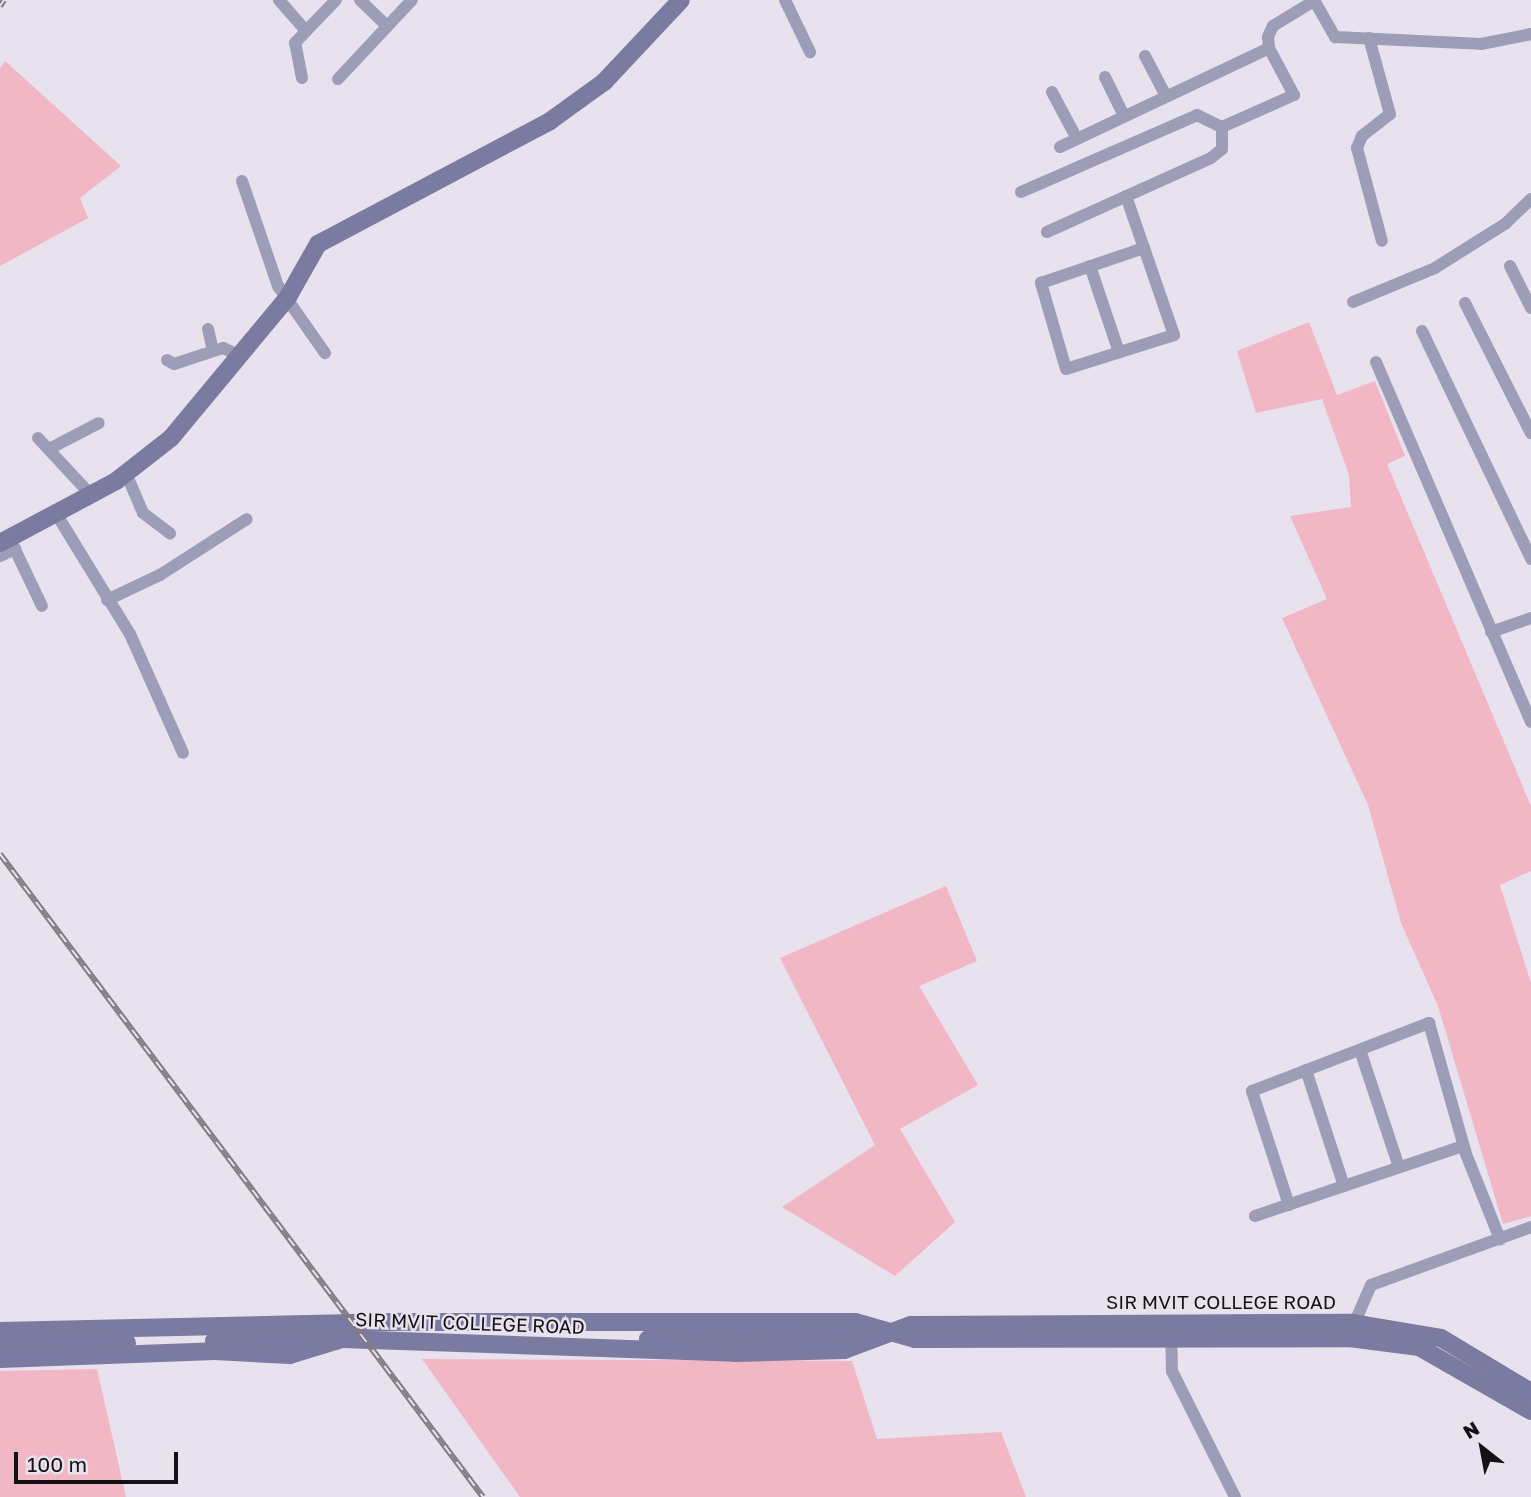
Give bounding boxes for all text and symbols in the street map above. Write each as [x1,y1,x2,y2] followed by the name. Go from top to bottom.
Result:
[1106,1291,1336,1313] street label: SIR MVIT COLLEGE ROAD
[355,1308,585,1338] street label: SIR MVIT COLLEGE ROAD
[1447,1413,1517,1483] north arrow
[1459,1416,1483,1443] text: N
[18,1438,182,1482] scale bar
[27,1451,87,1477] text: 100 m

